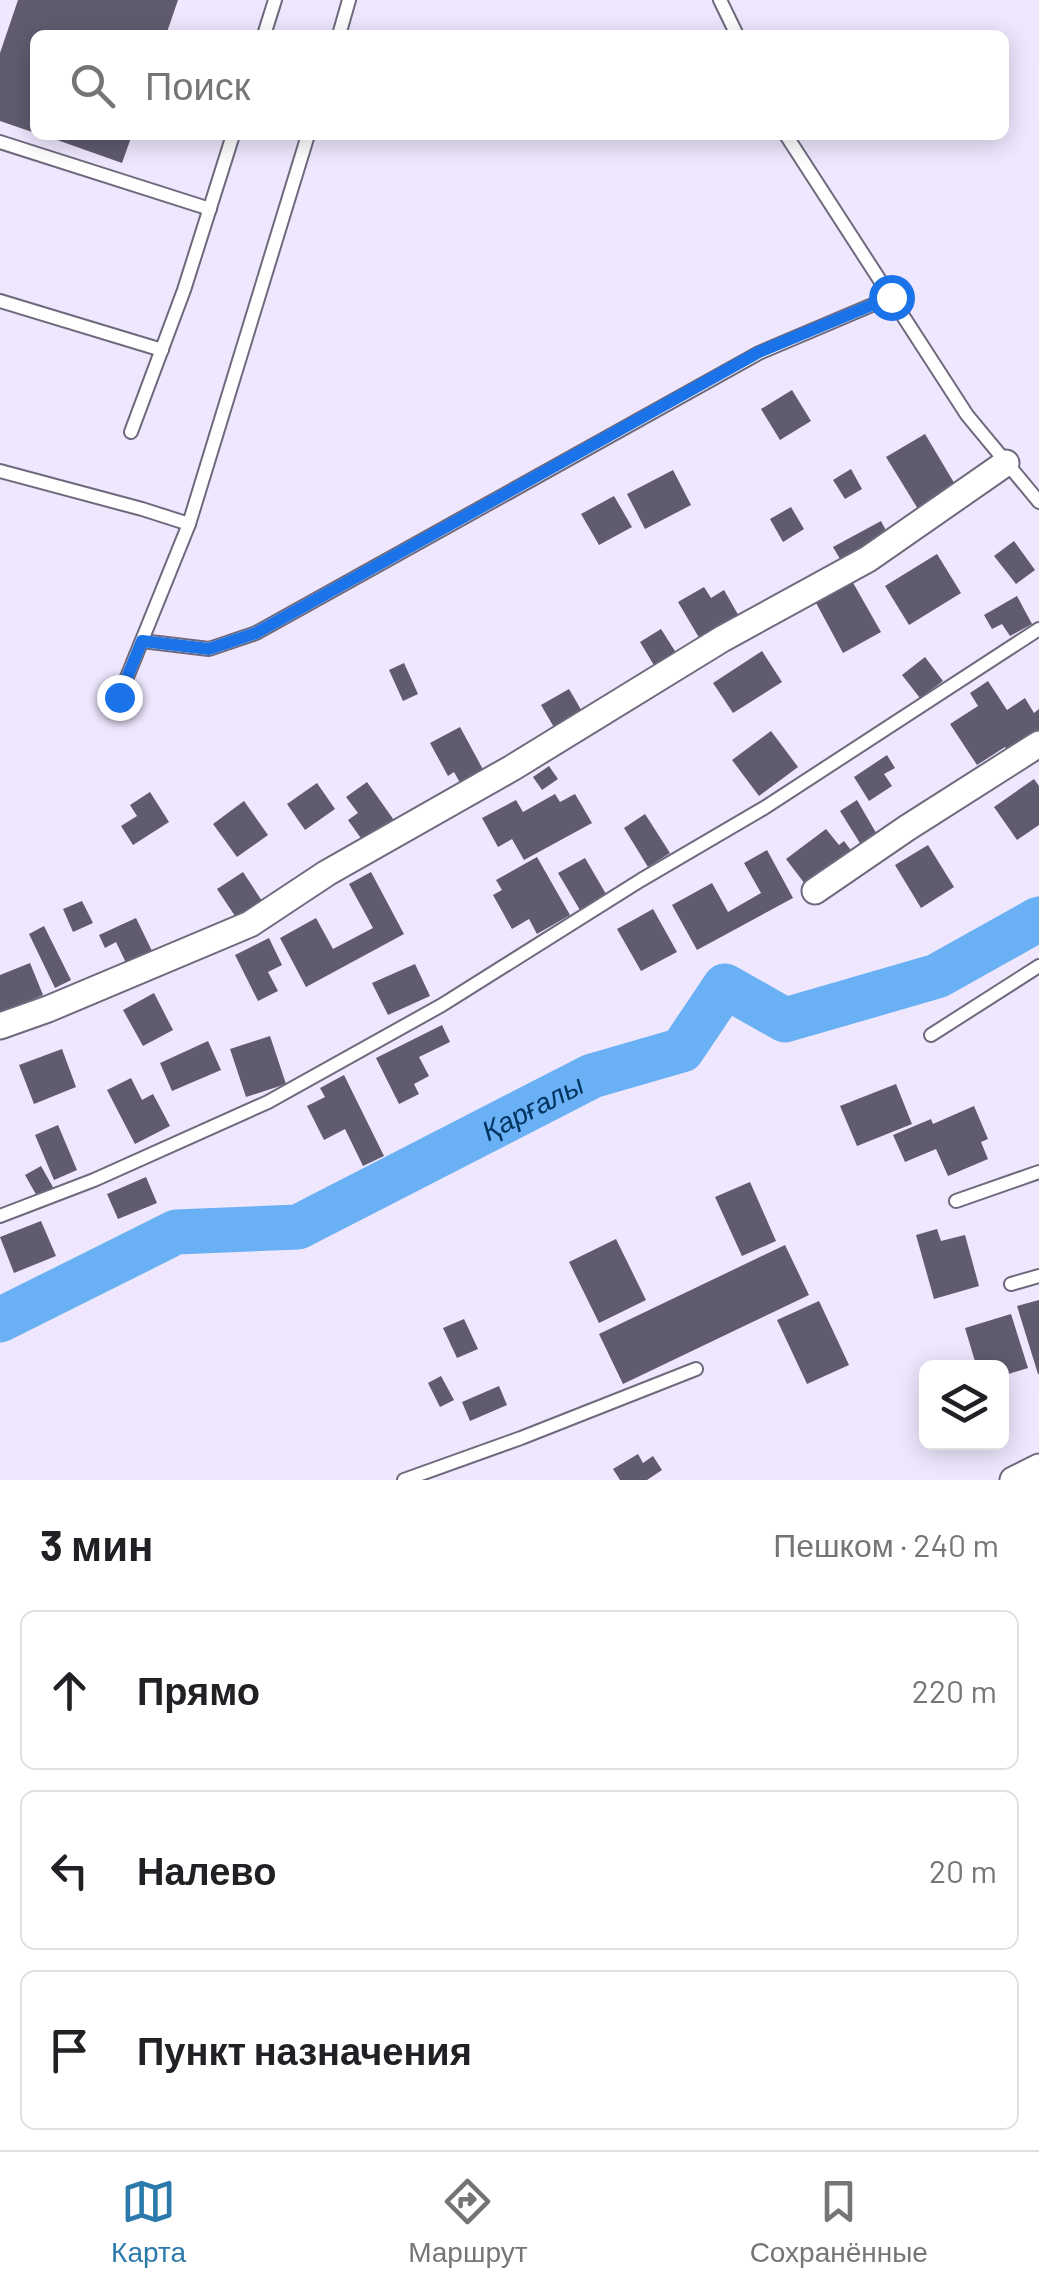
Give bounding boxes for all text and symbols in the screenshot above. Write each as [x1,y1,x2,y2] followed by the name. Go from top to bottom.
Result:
[30,30,1009,140] search box
[65,58,120,113] icon: search
[145,62,250,108] text: Поиск
[869,275,915,321] route start
[97,675,143,721] route end
[475,1066,589,1147] water label: Қарғалы
[919,1360,1009,1450] map controls
[919,1360,1009,1450] button: layers
[40,1519,153,1569] text: 3 мин
[773,1525,999,1563] text: Пешком · 240 m
[42,1663,97,1718] icon: ahead
[137,1667,260,1713] text: Прямо
[912,1671,997,1709] text: 220 m
[42,1843,97,1898] icon: left
[137,1847,276,1893] text: Налево
[929,1851,997,1889] text: 20 m
[42,2023,97,2078] icon: arrive
[137,2027,472,2073] text: Пункт назначения
[111,2174,186,2269] tab: Карта
[408,2174,527,2269] tab: Маршрут
[750,2174,928,2269] tab: Сохранённые

